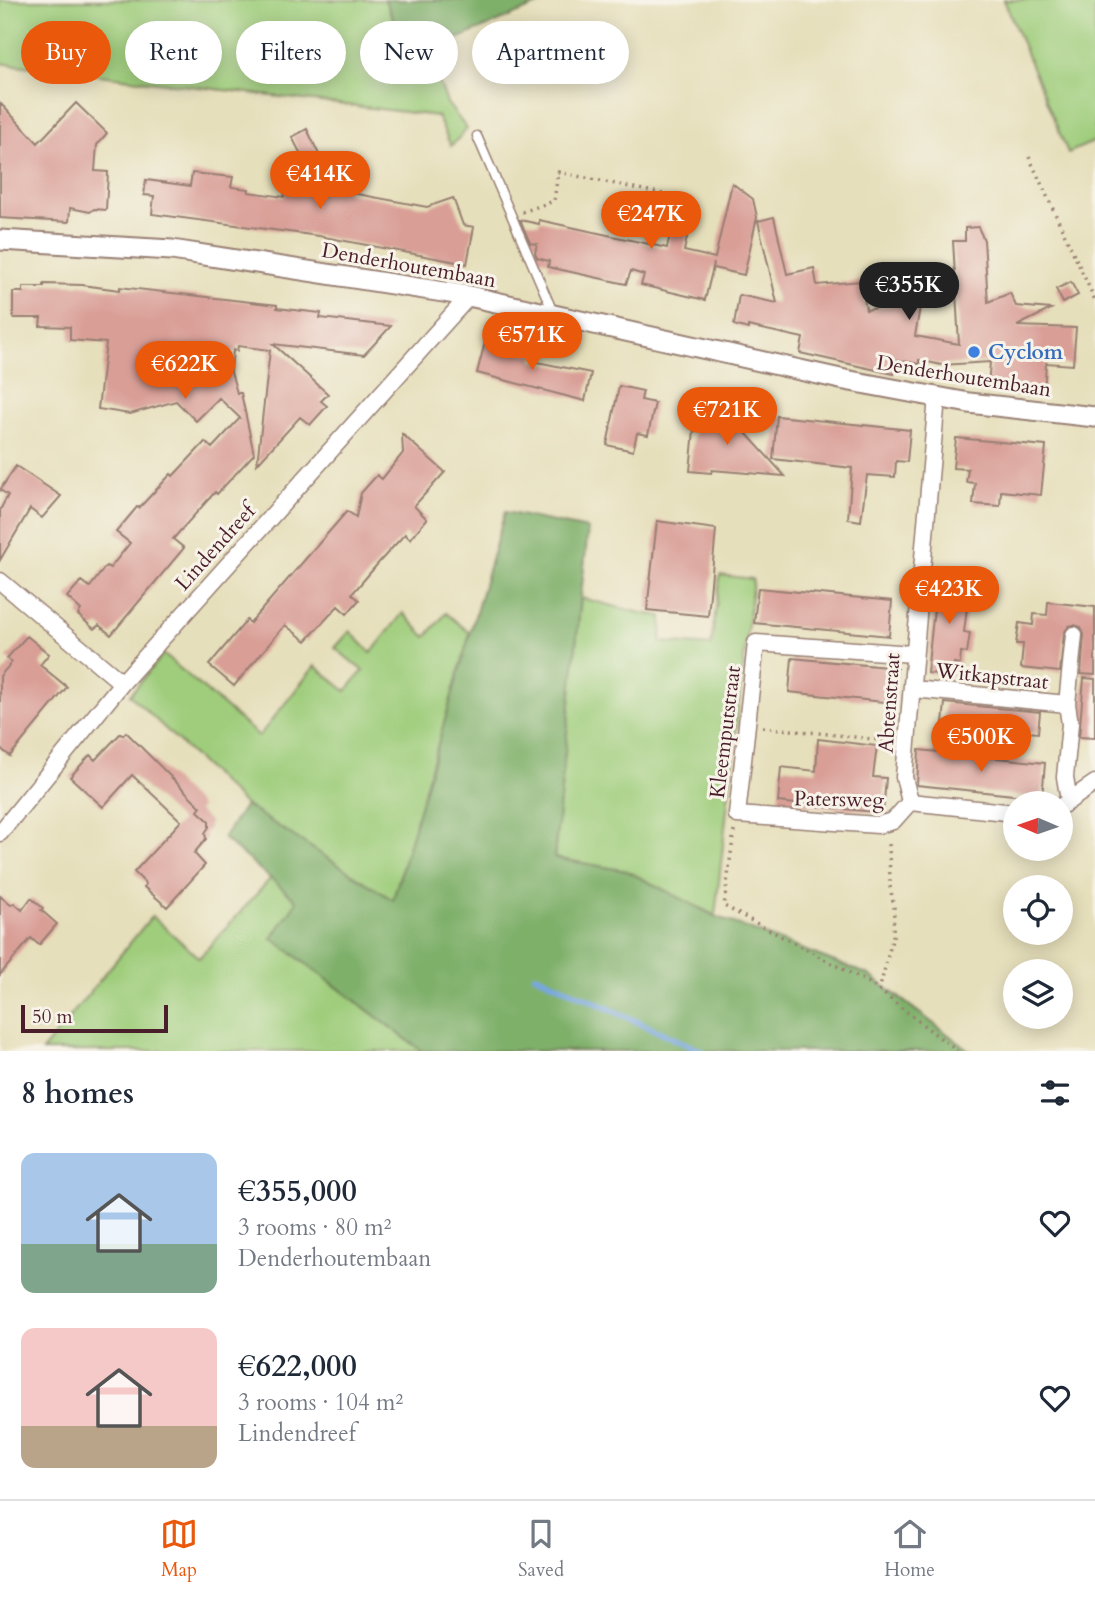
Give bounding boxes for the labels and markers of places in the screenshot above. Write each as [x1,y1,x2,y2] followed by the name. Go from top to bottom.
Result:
[271,152,369,211] pin: €414K
[602,191,700,251] pin: €247K
[860,262,958,322] pin: €355K
[483,312,581,372] pin: €571K
[988,338,1064,367] place label: Cyclom
[136,342,234,401] pin: €622K
[966,344,982,360] marker: Cyclom
[678,388,776,447] pin: €721K
[900,566,998,626] pin: €423K
[932,714,1030,774] pin: €500K

